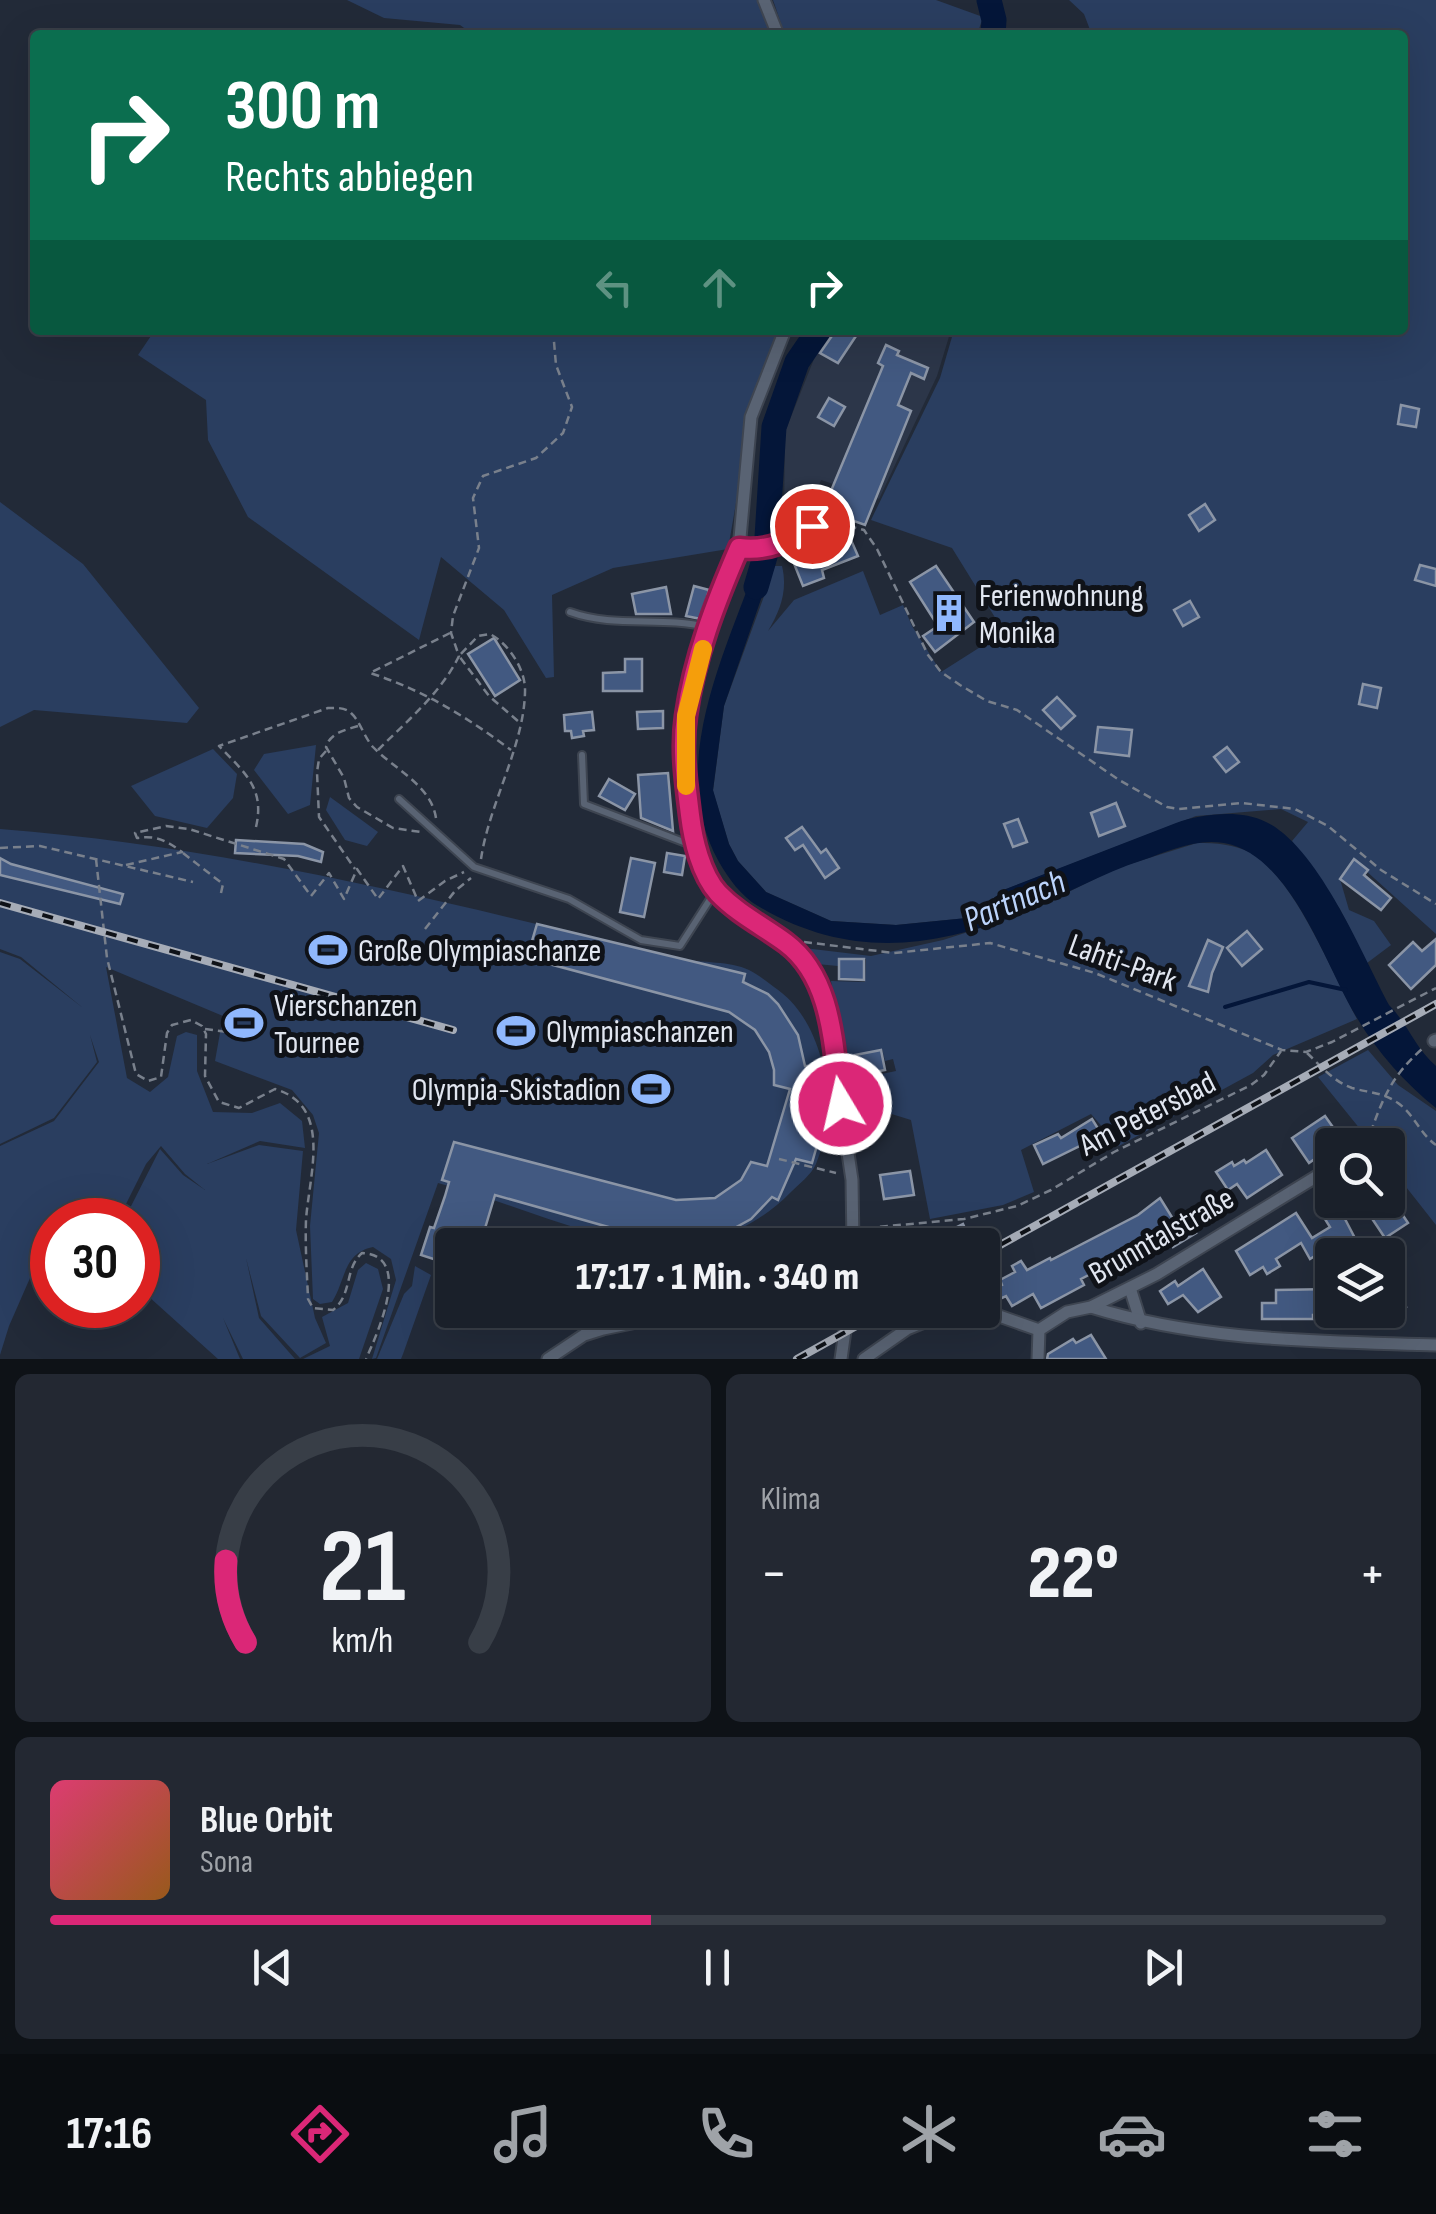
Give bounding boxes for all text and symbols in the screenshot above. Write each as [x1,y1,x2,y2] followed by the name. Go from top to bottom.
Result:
[225,65,380,149] text: 300 m
[60,70,190,200] icon: right
[225,150,474,205] text: Rechts abbiegen
[587,260,642,315] icon: left
[692,260,747,315] icon: ahead
[797,260,852,315] icon: right
[770,484,855,569] pin
[785,499,840,554] icon: arrive
[979,577,1144,653] place label: Ferienwohnung Monika
[928,592,970,634] building icon: Ferienwohnung Monika
[957,861,1072,942] water label: Partnach
[1063,926,1182,1001] street label: Lahti-Park
[307,929,349,971] sports icon: Große Olympiaschanze
[358,932,601,971] place label: Große Olympiaschanze
[274,987,418,1063] place label: Vierschanzen Tournee
[223,1002,265,1044] sports icon: Vierschanzen Tournee
[495,1010,537,1052] sports icon: Olympiaschanzen
[546,1013,734,1052] place label: Olympiaschanzen
[789,1052,893,1156] position arrow
[1072,1063,1222,1166] street label: Am Petersbad
[630,1068,672,1110] sports icon: Olympia-Skistadion
[412,1071,621,1110] place label: Olympia-Skistadion
[1315,1128,1405,1328] map controls
[1315,1128,1405,1218] button: search
[1082,1179,1241,1293] street label: Brunntalstraße
[30,1198,160,1328] speed limit sign: 30
[1315,1238,1405,1328] button: layers
[576,1255,859,1300] text: 17:17 · 1 Min. · 340 m
[761,1480,821,1519] text: Klima
[320,1506,406,1631] text: 21
[1027,1529,1119,1620] text: 22°
[761,1541,787,1608] text: −
[1359,1541,1386,1608] text: +
[332,1620,394,1663] text: km/h
[200,1798,333,1843] text: Blue Orbit
[200,1843,253,1882] text: Sona
[245,1940,300,1995] icon: previous
[690,1940,745,1995] icon: pause
[1136,1940,1191,1995] icon: next
[285,2099,355,2169] icon: directions
[488,2099,558,2169] icon: music
[691,2099,761,2169] icon: phone
[894,2099,964,2169] icon: climate
[1097,2099,1167,2169] icon: car
[1300,2099,1370,2169] icon: filters
[66,2107,152,2162] text: 17:16

